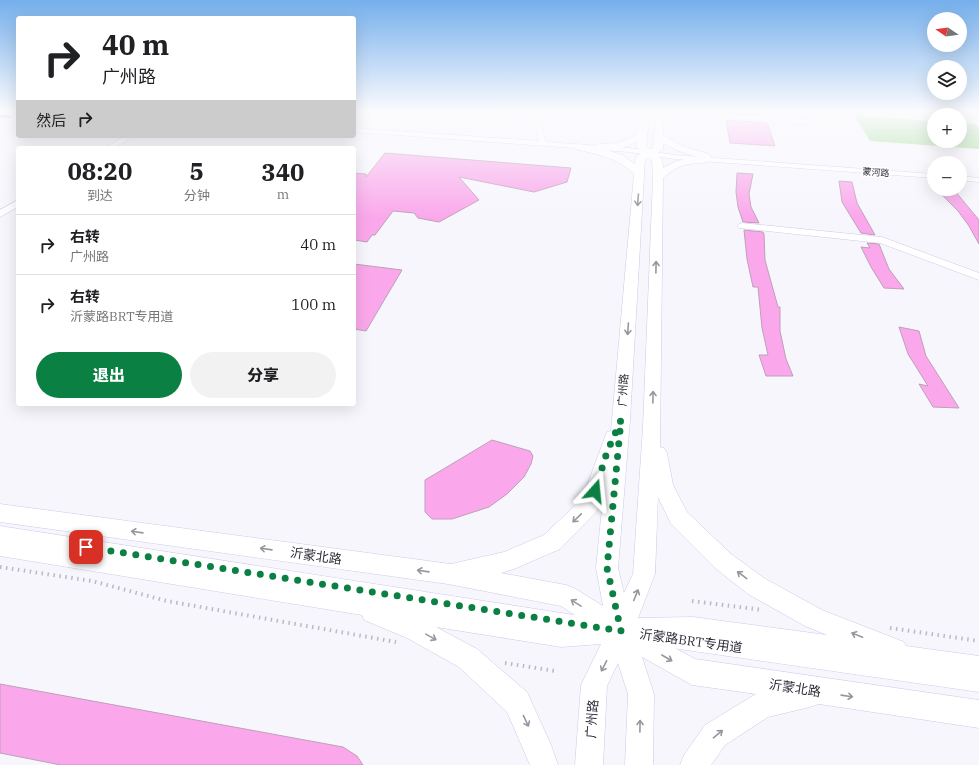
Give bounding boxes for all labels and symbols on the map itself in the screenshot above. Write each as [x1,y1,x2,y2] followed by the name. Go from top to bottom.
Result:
[927,12,967,52] north arrow
[862,166,890,178] street label: 蒙河路
[634,193,641,206] one-way arrow
[652,261,660,274] one-way arrow
[624,322,631,335] one-way arrow
[615,373,631,407] street label: 广州路
[649,391,657,404] one-way arrow
[574,470,616,512] position arrow
[572,513,582,523] one-way arrow
[131,528,144,536] one-way arrow
[69,530,103,564] pin
[289,544,343,568] street label: 沂蒙北路
[260,545,273,553] one-way arrow
[417,567,430,575] one-way arrow
[737,571,748,580] one-way arrow
[632,589,640,601] one-way arrow
[571,598,582,607] one-way arrow
[639,625,743,657] street label: 沂蒙路BRT专用道
[851,631,863,639] one-way arrow
[425,634,437,641] one-way arrow
[661,654,673,662] one-way arrow
[600,660,607,672] one-way arrow
[768,676,822,700] street label: 沂蒙北路
[840,692,853,700] one-way arrow
[582,699,602,739] street label: 广州路
[523,715,530,727] one-way arrow
[636,720,644,733] one-way arrow
[713,730,723,739] one-way arrow

